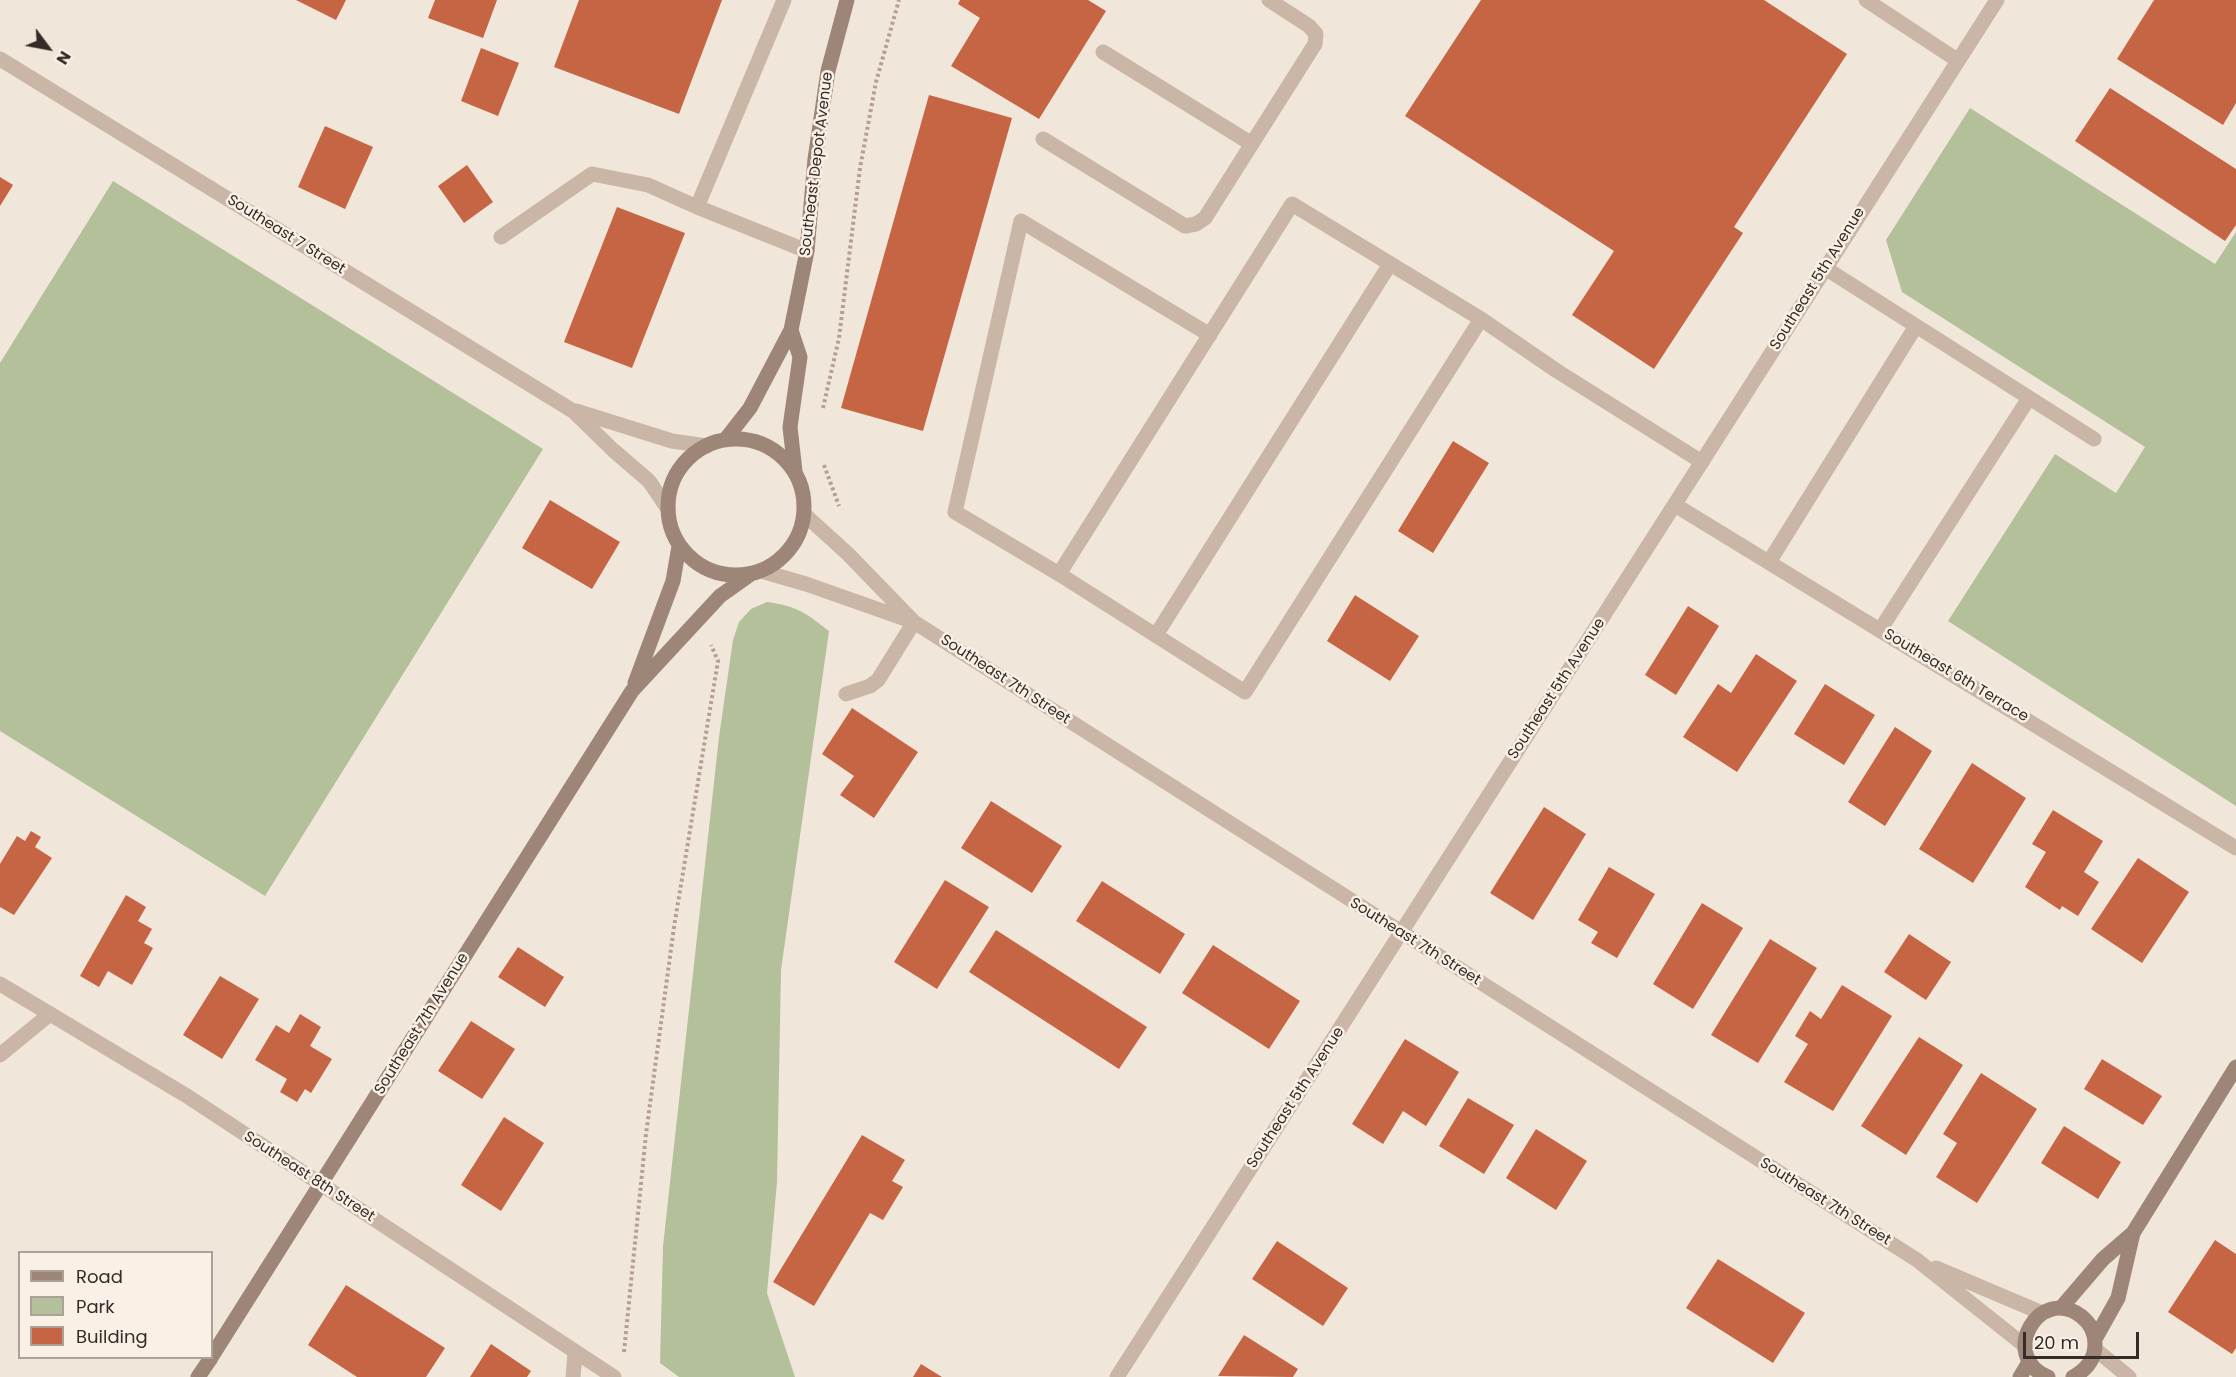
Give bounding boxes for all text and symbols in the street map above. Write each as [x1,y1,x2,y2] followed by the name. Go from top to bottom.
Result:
[18,18,78,78] north arrow
[51,47,77,69] text: N
[797,71,837,257] street label: Southeast Depot Avenue
[224,191,348,279] street label: Southeast 7 Street
[1767,204,1869,354] street label: Southeast 5th Avenue
[1505,615,1609,763] street label: Southeast 5th Avenue
[1880,626,2032,726] street label: Southeast 6th Terrace
[937,631,1073,729] street label: Southeast 7th Street
[1346,894,1484,990] street label: Southeast 7th Street
[371,950,473,1098] street label: Southeast 7th Avenue
[1244,1024,1348,1172] street label: Southeast 5th Avenue
[240,1128,378,1226] street label: Southeast 8th Street
[1756,1154,1894,1250] street label: Southeast 7th Street
[18,1251,213,1359] legend
[76,1264,123,1289] text: Road
[76,1294,115,1319] text: Park
[2026,1320,2142,1358] scale bar
[76,1324,148,1349] text: Building
[2034,1330,2079,1355] text: 20 m

